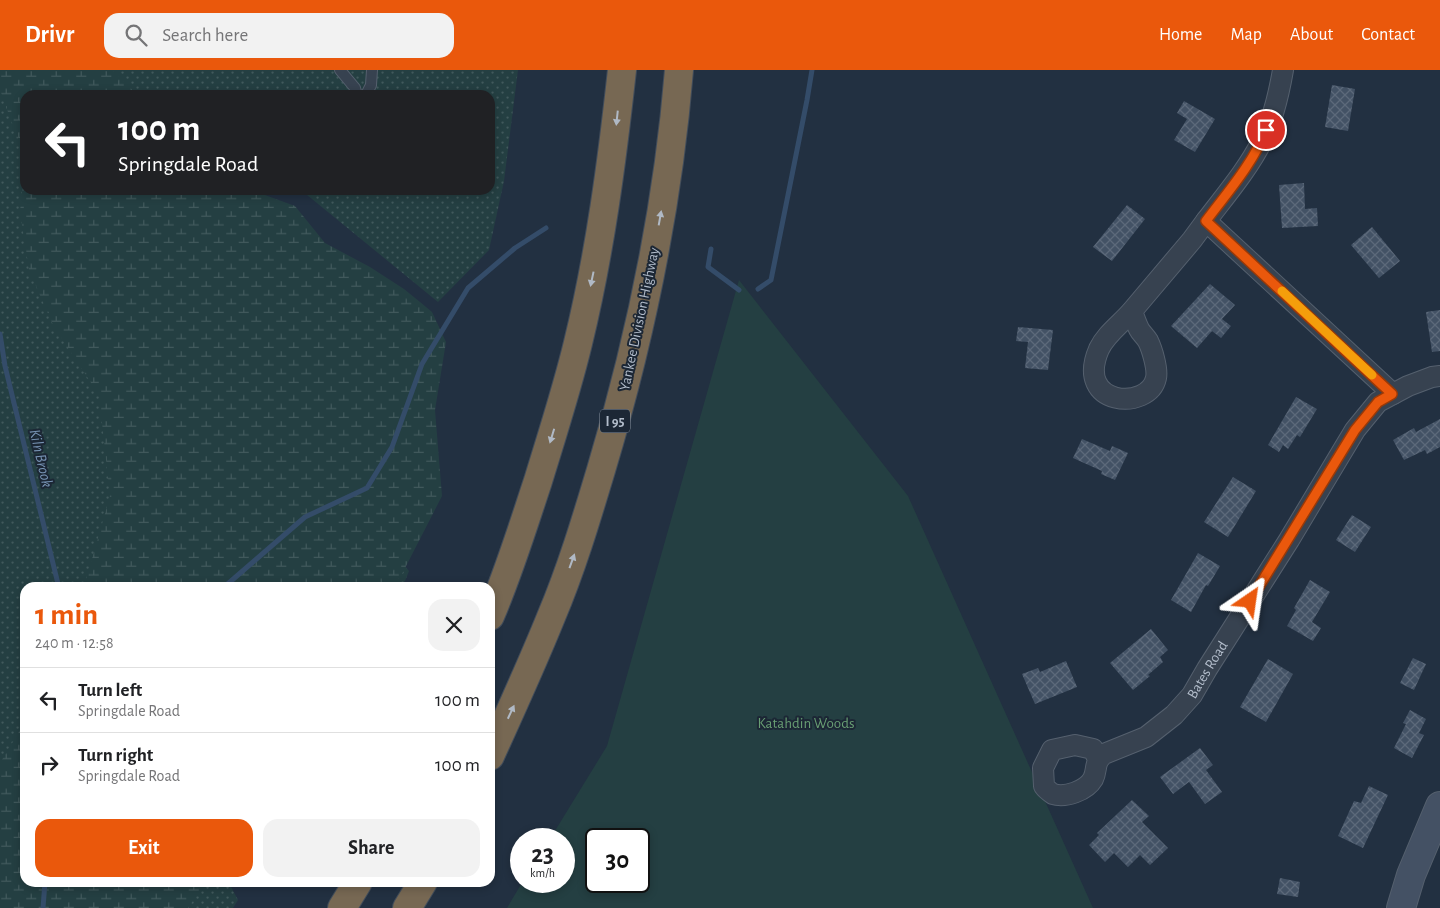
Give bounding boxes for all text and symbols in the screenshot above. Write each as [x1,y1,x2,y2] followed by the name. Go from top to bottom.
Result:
[104,13,454,58] search box
[122,21,150,49] icon: search
[25,23,74,47] text: Drivr
[162,26,248,45] text: Search here
[1159,26,1202,44] text: Home
[1230,26,1262,44] text: Map
[1290,26,1333,44] text: About
[1361,26,1415,44] text: Contact
[1245,109,1287,151] pin
[35,110,100,175] icon: left
[613,111,621,127] one-way arrow
[118,112,201,147] text: 100 m
[1252,116,1280,144] icon: arrive
[118,153,258,175] text: Springdale Road
[656,209,664,225] one-way arrow
[617,246,662,392] street label: Yankee Division Highway
[587,271,595,287] one-way arrow
[600,410,630,432] road number: I 95
[27,428,55,489] water label: Kiln Brook
[547,429,555,444] one-way arrow
[568,553,576,568] one-way arrow
[1223,574,1275,626] position arrow
[428,599,480,651] button: close
[35,600,98,630] text: 1 min
[35,635,114,651] text: 240 m · 12:58
[1185,638,1231,701] street label: Bates Road
[78,681,142,700] text: Turn left
[35,686,63,714] icon: left
[435,691,480,710] text: 100 m
[78,703,180,719] text: Springdale Road
[506,704,515,719] one-way arrow
[758,716,854,731] park label: Katahdin Woods
[78,746,153,765] text: Turn right
[35,751,63,779] icon: right
[435,756,480,775] text: 100 m
[78,768,180,784] text: Springdale Road
[35,819,253,877] button: Exit
[263,819,480,877] button: Share
[585,828,650,893] speed limit sign: 30
[531,842,554,867] text: 23
[530,867,555,879] text: km/h

